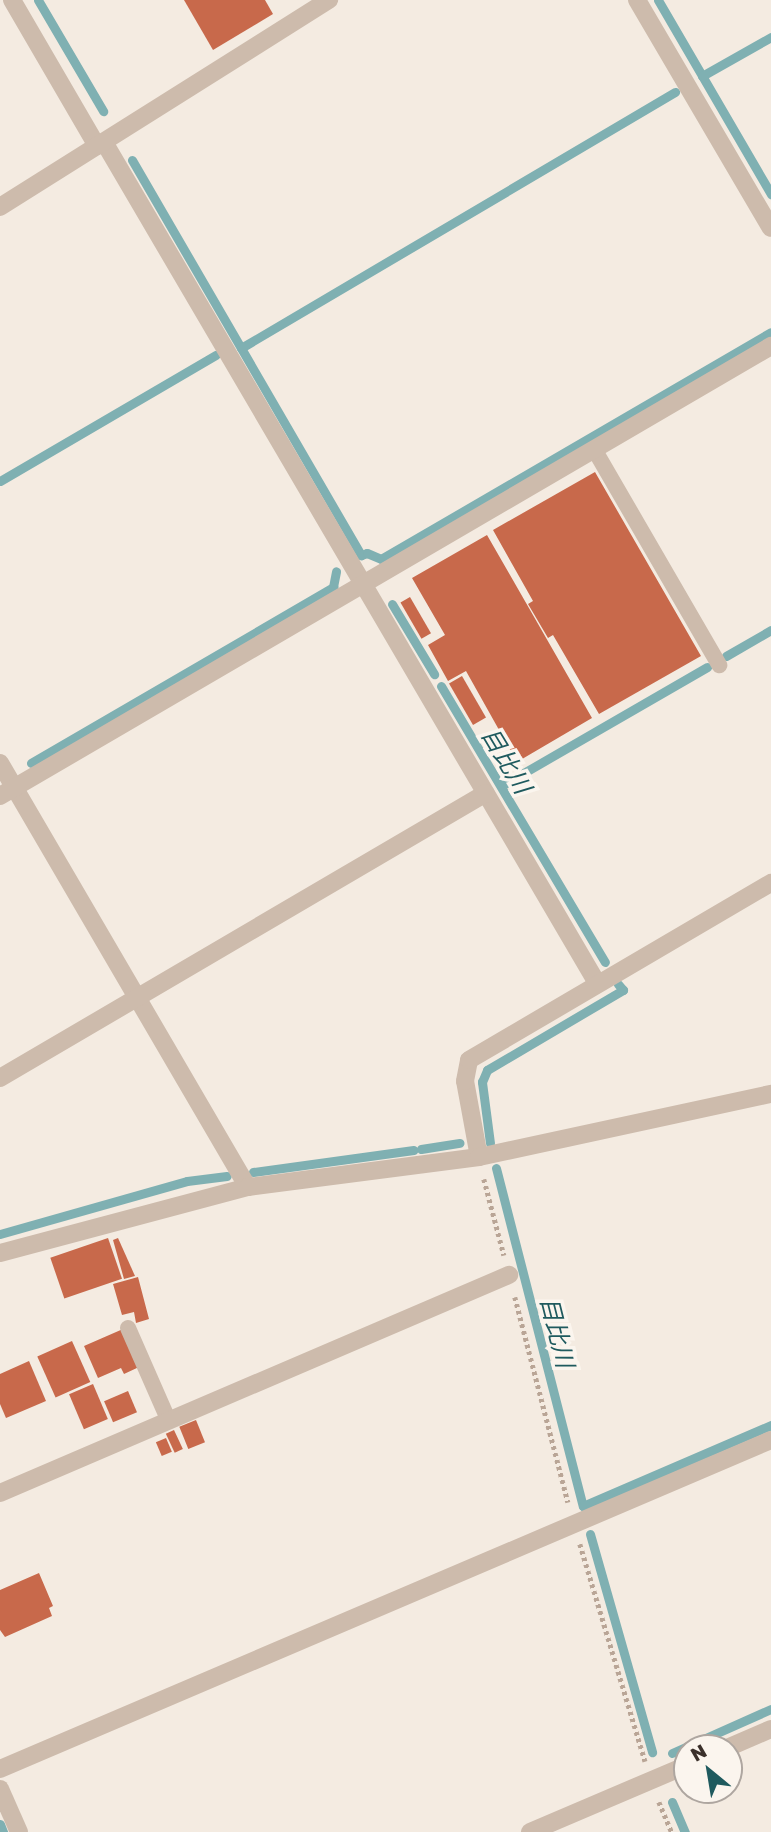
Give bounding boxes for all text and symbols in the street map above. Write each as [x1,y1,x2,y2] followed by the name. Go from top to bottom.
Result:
[476,722,538,798] water label: 目比川
[535,1294,581,1370] water label: 目比川
[673,1734,743,1804] north arrow
[686,1739,710,1766] text: N

